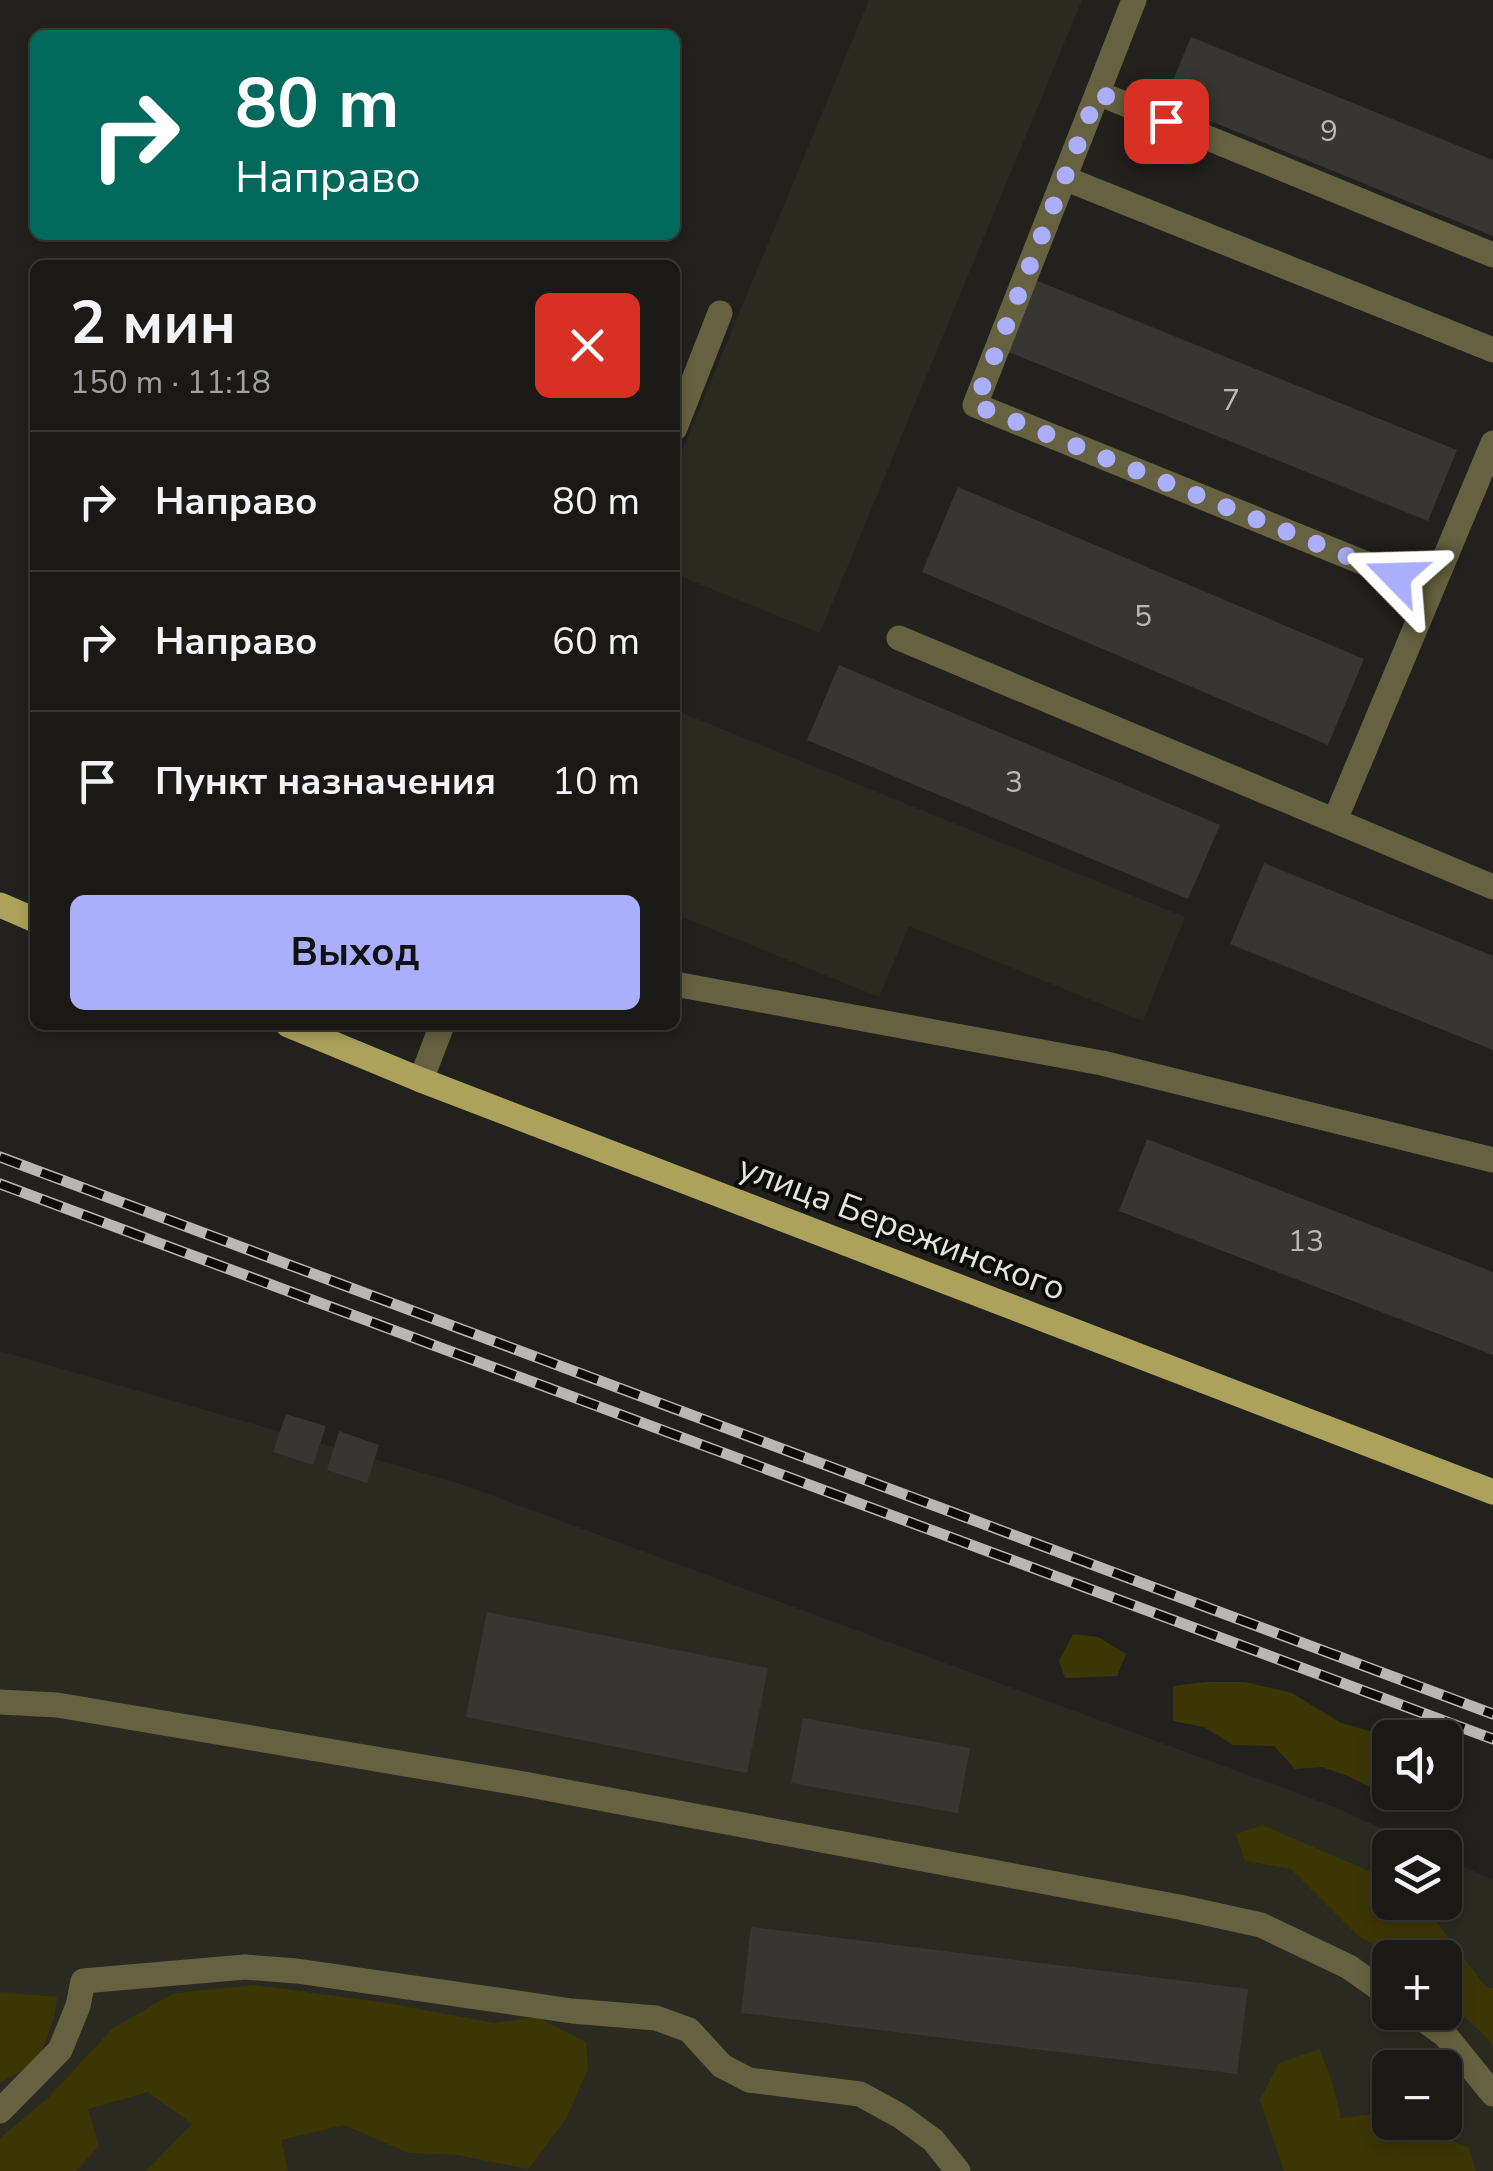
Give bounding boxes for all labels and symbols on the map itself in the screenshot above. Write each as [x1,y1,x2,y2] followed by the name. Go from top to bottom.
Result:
[1124,79,1209,164] pin
[1320,111,1338,152] house number: 9
[1222,380,1240,421] house number: 7
[1344,524,1448,628] position arrow
[1134,596,1152,637] house number: 5
[1005,762,1023,803] house number: 3
[732,1144,1072,1312] street label: улица Бережинского
[1288,1221,1324,1262] house number: 13

